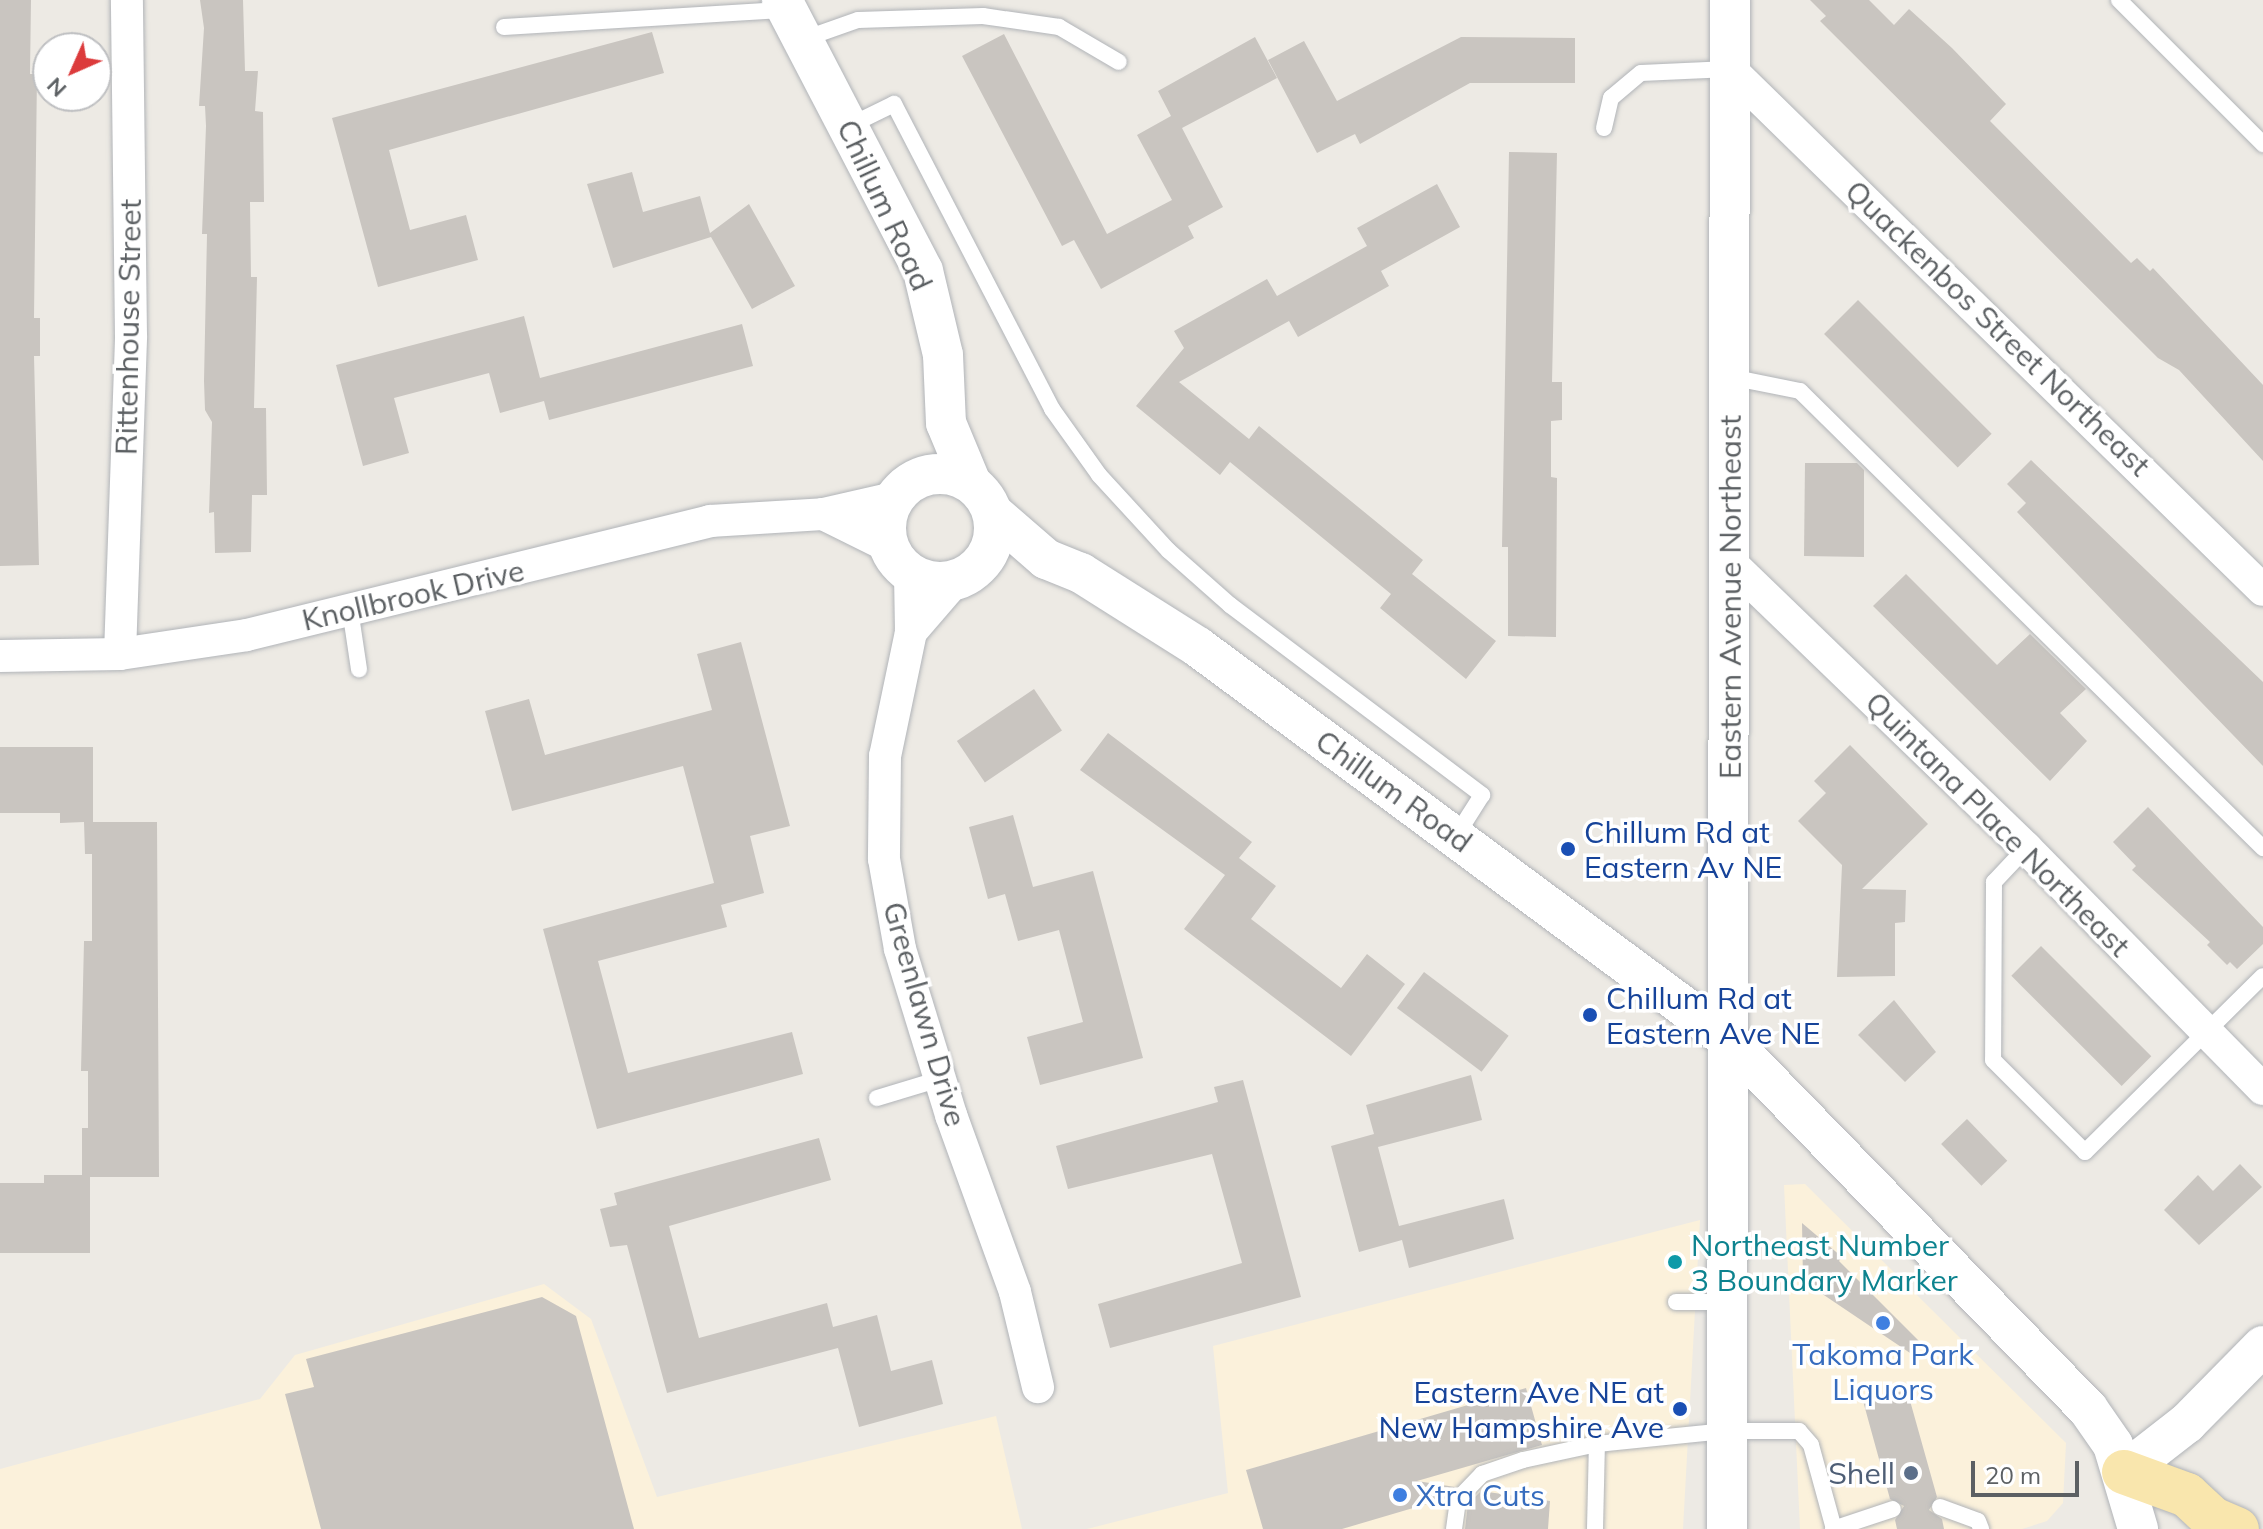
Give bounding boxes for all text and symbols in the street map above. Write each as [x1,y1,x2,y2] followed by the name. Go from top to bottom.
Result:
[32,32,112,112] north arrow
[41,72,72,103] text: N
[830,114,940,296] street label: Chillum Road
[1838,173,2158,483] street label: Quackenbos Street Northeast
[108,199,148,455] street label: Rittenhouse Street
[1712,415,1748,779] street label: Eastern Avenue Northeast
[298,552,528,638] street label: Knollbrook Drive
[1858,684,2138,964] street label: Quintana Place Northeast
[1309,722,1479,860] street label: Chillum Road
[1584,814,1782,884] place label: Chillum Rd at Eastern Av NE
[1559,840,1577,858] marker: Chillum Rd at Eastern Av NE
[876,898,974,1130] street label: Greenlawn Drive
[1606,980,1820,1050] place label: Chillum Rd at Eastern Ave NE
[1581,1006,1599,1024] marker: Chillum Rd at Eastern Ave NE
[1691,1227,1958,1298] place label: Northeast Number 3 Boundary Marker
[1666,1253,1684,1271] marker: Northeast Number 3 Boundary Marker
[1874,1314,1892,1332] marker: Takoma Park Liquors
[1792,1336,1974,1406] place label: Takoma Park Liquors
[1379,1374,1664,1444] place label: Eastern Ave NE at New Hampshire Ave
[1671,1400,1689,1418] marker: Eastern Ave NE at New Hampshire Ave
[1975,1445,2083,1495] scale bar
[1828,1455,1895,1491] place label: Shell
[1985,1460,2041,1490] text: 20 m
[1902,1464,1920,1482] marker: Shell
[1416,1477,1545,1513] place label: Xtra Cuts
[1391,1486,1409,1504] marker: Xtra Cuts

